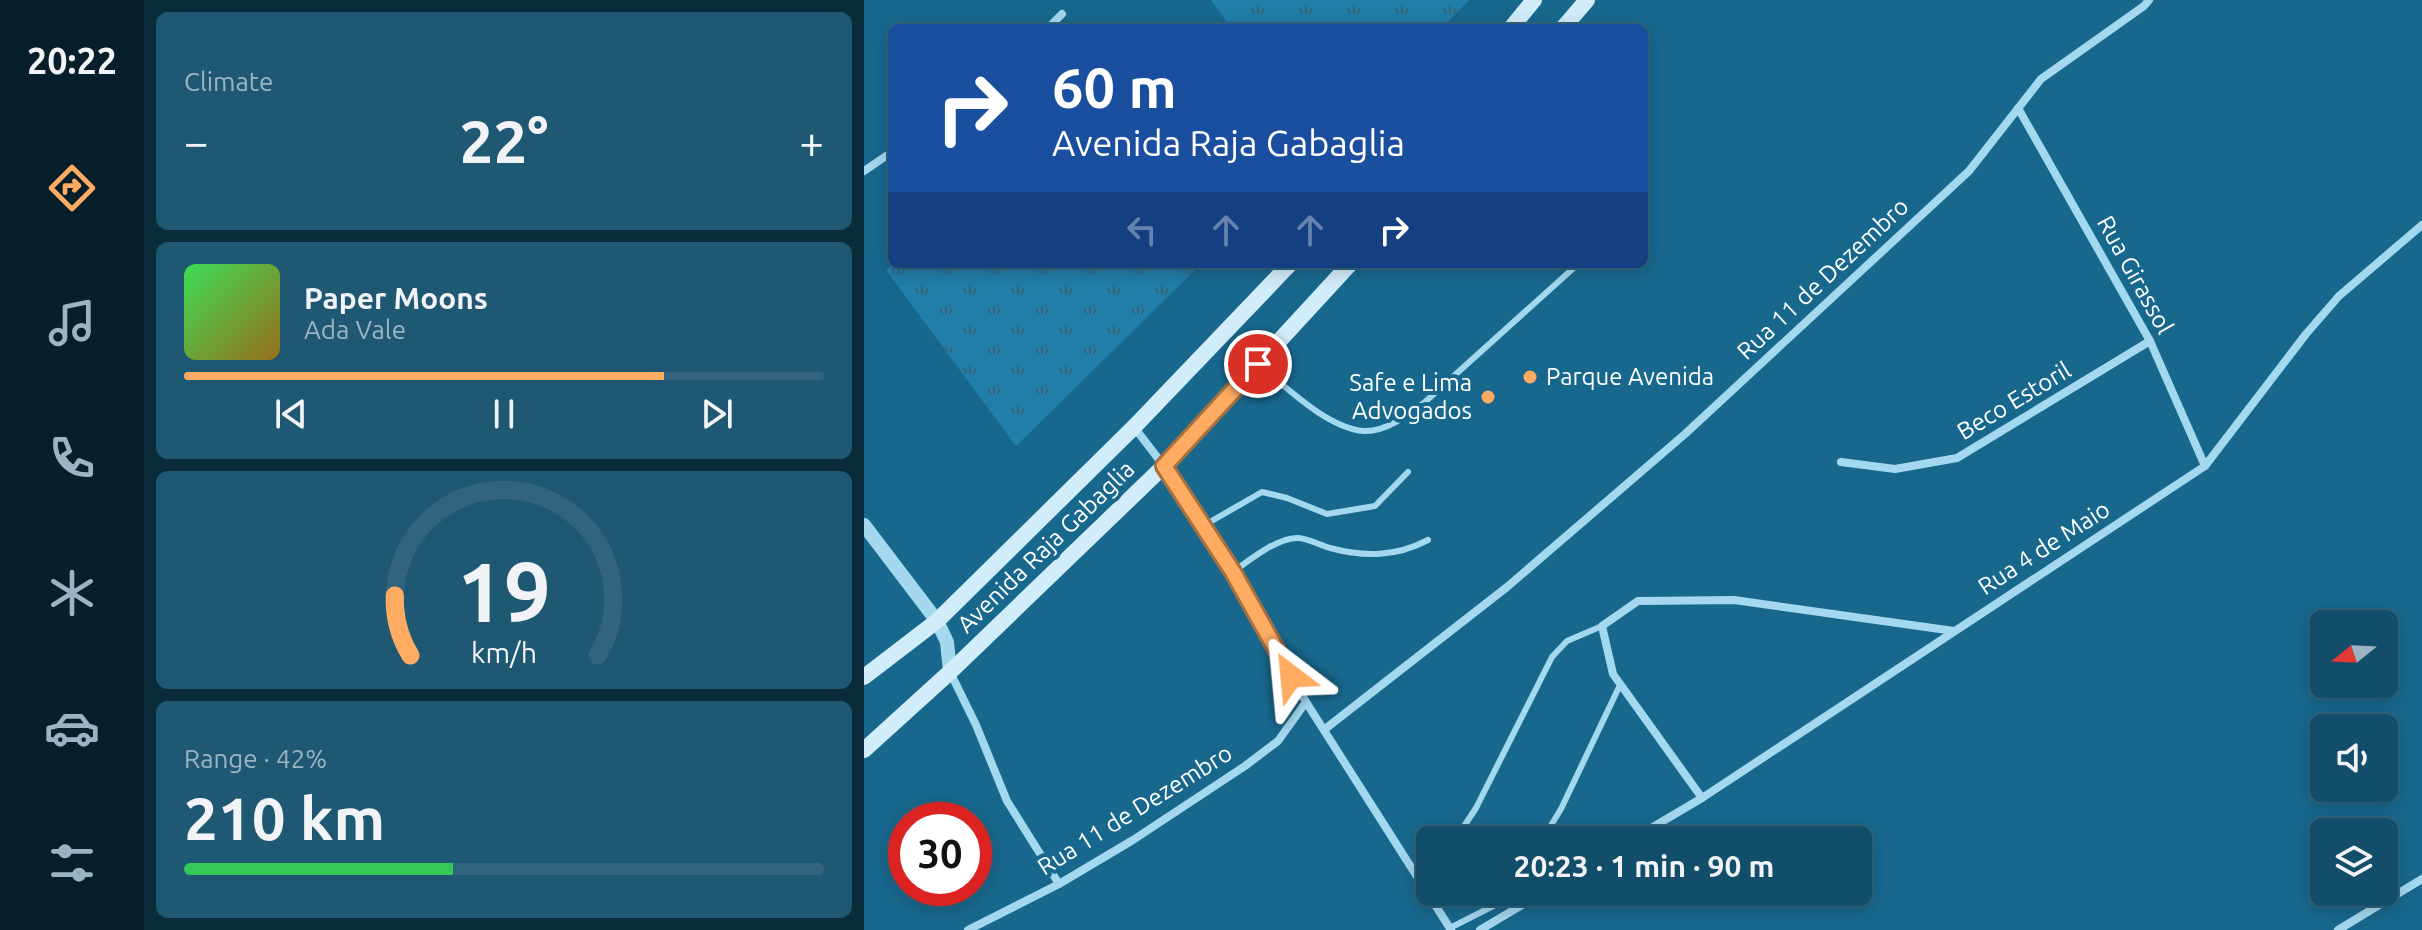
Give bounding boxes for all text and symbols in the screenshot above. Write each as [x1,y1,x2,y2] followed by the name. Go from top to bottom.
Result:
[27,40,117,81] text: 20:22
[920,56,1024,160] icon: right
[1052,56,1177,119] text: 60 m
[184,67,273,96] text: Climate
[460,107,548,174] text: 22°
[184,117,209,166] text: −
[799,117,824,166] text: +
[1052,122,1405,163] text: Avenida Raja Gabaglia
[44,160,100,216] icon: directions
[1732,192,1914,365] street label: Rua 11 de Dezembro
[1120,208,1164,252] icon: left
[1204,208,1248,252] icon: ahead
[1288,208,1332,252] icon: ahead
[1372,208,1416,252] icon: right
[2092,211,2179,339] street label: Rua Girassol
[304,281,488,315] text: Paper Moons
[44,295,100,351] icon: music
[304,315,406,344] text: Ada Vale
[1224,330,1292,398] pin
[1236,342,1280,386] icon: arrive
[1952,356,2075,445] street label: Beco Estoril
[1546,363,1714,390] place label: Parque Avenida
[1521,368,1539,386] marker: Parque Avenida
[1349,369,1472,424] place label: Safe e Lima Advogados
[1479,388,1497,406] marker: Safe e Lima Advogados
[269,392,313,436] icon: previous
[482,392,526,436] icon: pause
[695,392,739,436] icon: next
[44,430,100,486] icon: phone
[952,455,1140,638] street label: Avenida Raja Gabaglia
[1973,495,2115,600] street label: Rua 4 de Maio
[457,543,551,637] text: 19
[44,565,100,621] icon: climate
[2310,610,2398,698] north arrow
[2310,610,2398,906] map controls
[1249,634,1333,718] position arrow
[471,636,537,668] text: km/h
[44,700,100,756] icon: car
[2310,714,2398,802] button: sound
[1033,739,1237,880] street label: Rua 11 de Dezembro
[184,744,327,773] text: Range · 42%
[184,784,385,851] text: 210 km
[888,802,992,906] speed limit sign: 30
[2310,818,2398,906] button: layers
[44,835,100,891] icon: filters
[1514,849,1774,883] text: 20:23 · 1 min · 90 m

